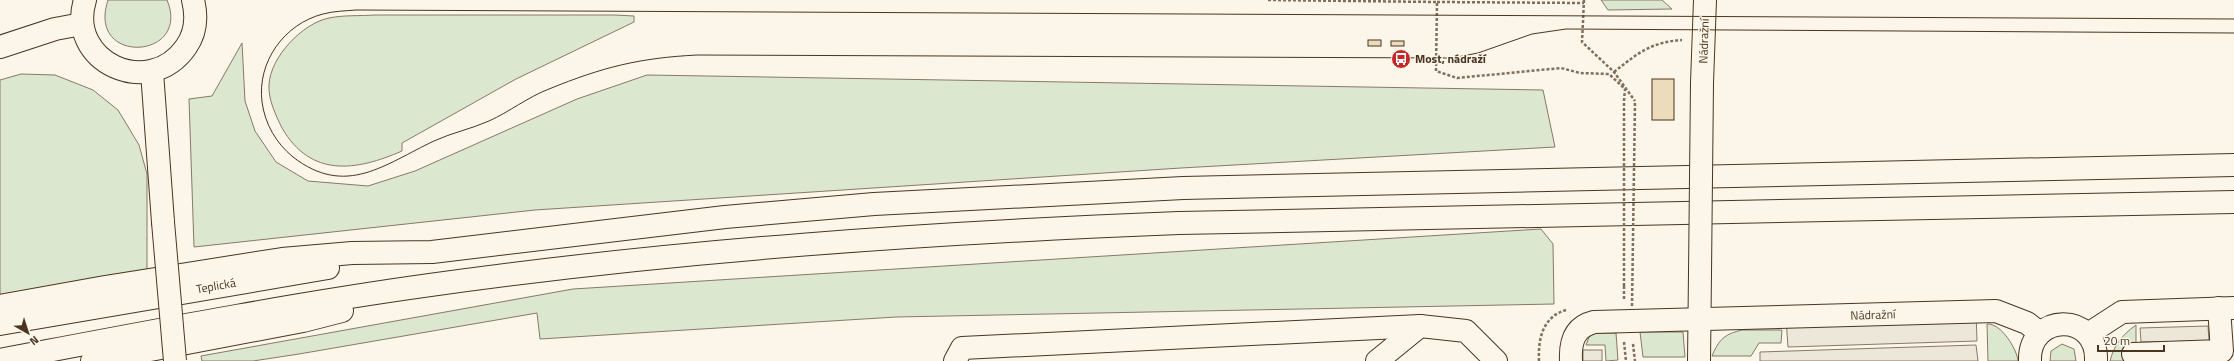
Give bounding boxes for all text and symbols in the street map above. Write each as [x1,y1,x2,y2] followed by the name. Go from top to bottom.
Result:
[1693,17,1714,64] street label: Nádražní
[1390,48,1412,70] bus stop icon: Most, nádraží
[1415,49,1487,68] place label: Most, nádraží
[195,273,237,298] street label: Teplická
[1850,304,1897,325] street label: Nádražní
[8,313,48,353] north arrow
[2098,327,2164,353] scale bar
[2104,331,2130,350] text: 20 m
[26,332,42,349] text: N

